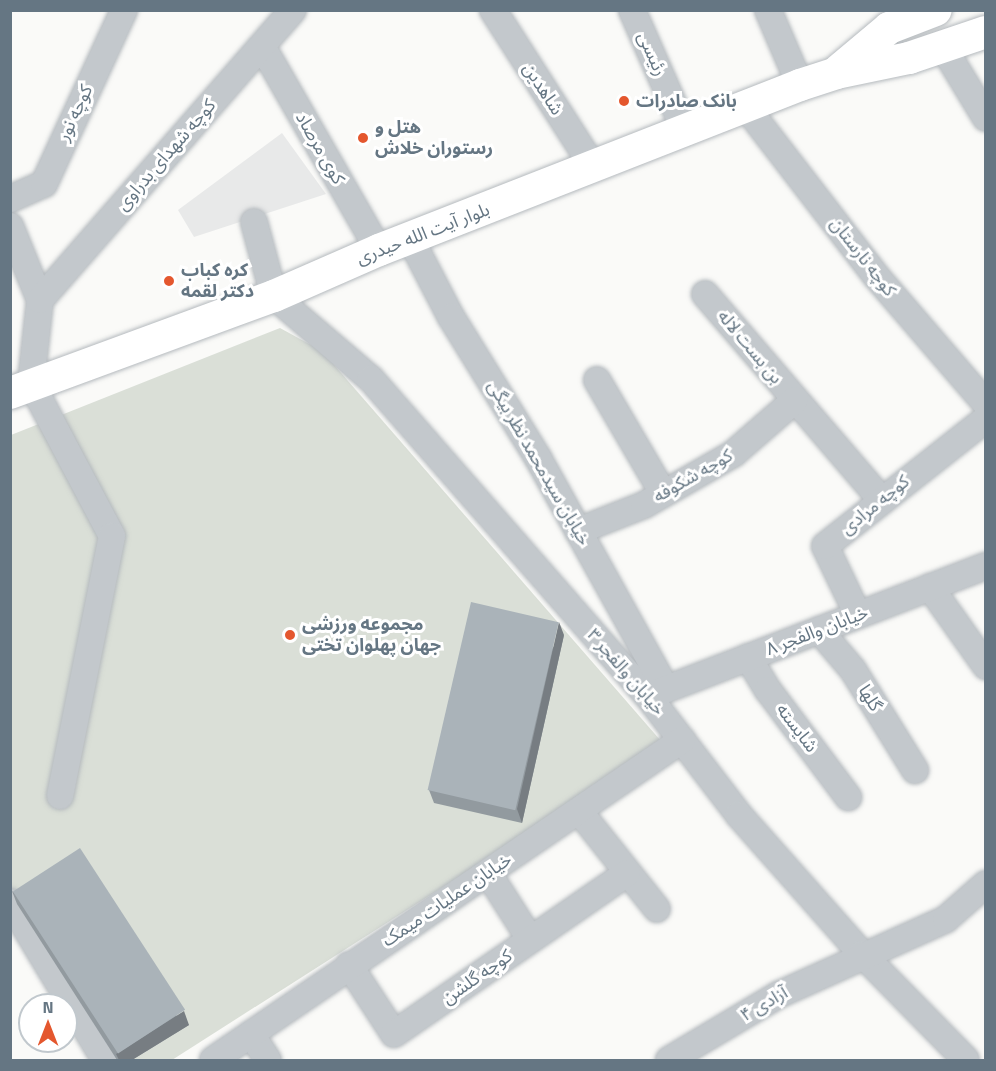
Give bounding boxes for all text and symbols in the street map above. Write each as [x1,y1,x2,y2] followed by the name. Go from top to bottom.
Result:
[633,29,671,79] street label: رئیسی
[518,59,568,119] street label: شاهدین
[53,82,97,144] street label: کوچه نور
[636,90,737,112] place label: بانک صادرات
[617,94,631,108] marker: بانک صادرات
[112,95,220,215] street label: کوچه شهدای بدراوی
[291,108,349,188] street label: کوی مرصاد
[375,117,493,160] place label: هتل و رستوران خلاش
[356,131,370,145] marker: هتل و رستوران خلاش
[353,199,493,269] street label: بلوار آیت الله حیدری
[826,213,900,301] street label: کوچه نارستان
[181,260,254,302] place label: کره کباب دکتر لقمه
[162,274,176,288] marker: کره کباب دکتر لقمه
[713,306,787,388] street label: بن بست لاله
[483,377,595,549] street label: خیابان سیدمحمد نظر بیگی
[650,445,736,507] street label: کوچه شکوفه
[836,471,914,539] street label: کوچه مرادی
[763,602,871,660] street label: خیابان والفجر ۸
[302,614,441,656] place label: مجموعه ورزشی جهان پهلوان تختی
[583,624,669,720] street label: خیابان والفجر ۳
[283,628,297,642] marker: مجموعه ورزشی جهان پهلوان تختی
[854,681,886,715] street label: گلها
[772,699,822,757] street label: شایسته
[378,849,516,951] street label: خیابان عملیات میمک
[438,945,516,1009] street label: کوچه گلشن
[736,982,792,1026] street label: آزادی ۴
[18,993,78,1053] north arrow
[42,995,54,1019] text: N

